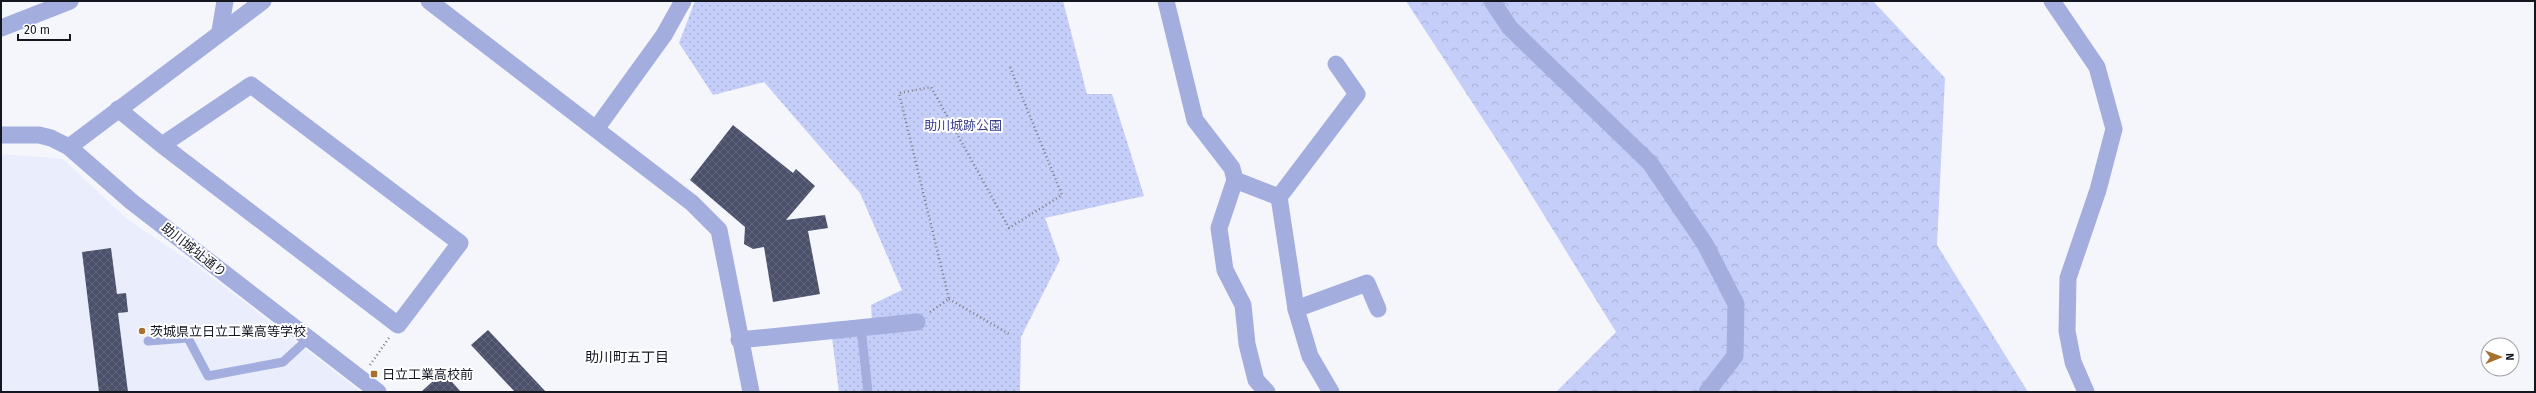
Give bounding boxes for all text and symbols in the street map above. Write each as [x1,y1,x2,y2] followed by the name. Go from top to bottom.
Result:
[18,16,70,42] scale bar
[24,23,50,37] text: 20 m
[924,118,1002,133] park label: 助川城跡公園
[159,220,229,280] street label: 助川城址通り
[150,324,306,339] place label: 茨城県立日立工業高等学校
[137,326,147,336] marker: 茨城県立日立工業高等学校
[2480,337,2520,377] north arrow
[585,349,669,366] district label: 助川町五丁目
[2503,353,2516,361] text: N
[382,367,473,382] place label: 日立工業高校前
[369,369,379,379] marker: 日立工業高校前

